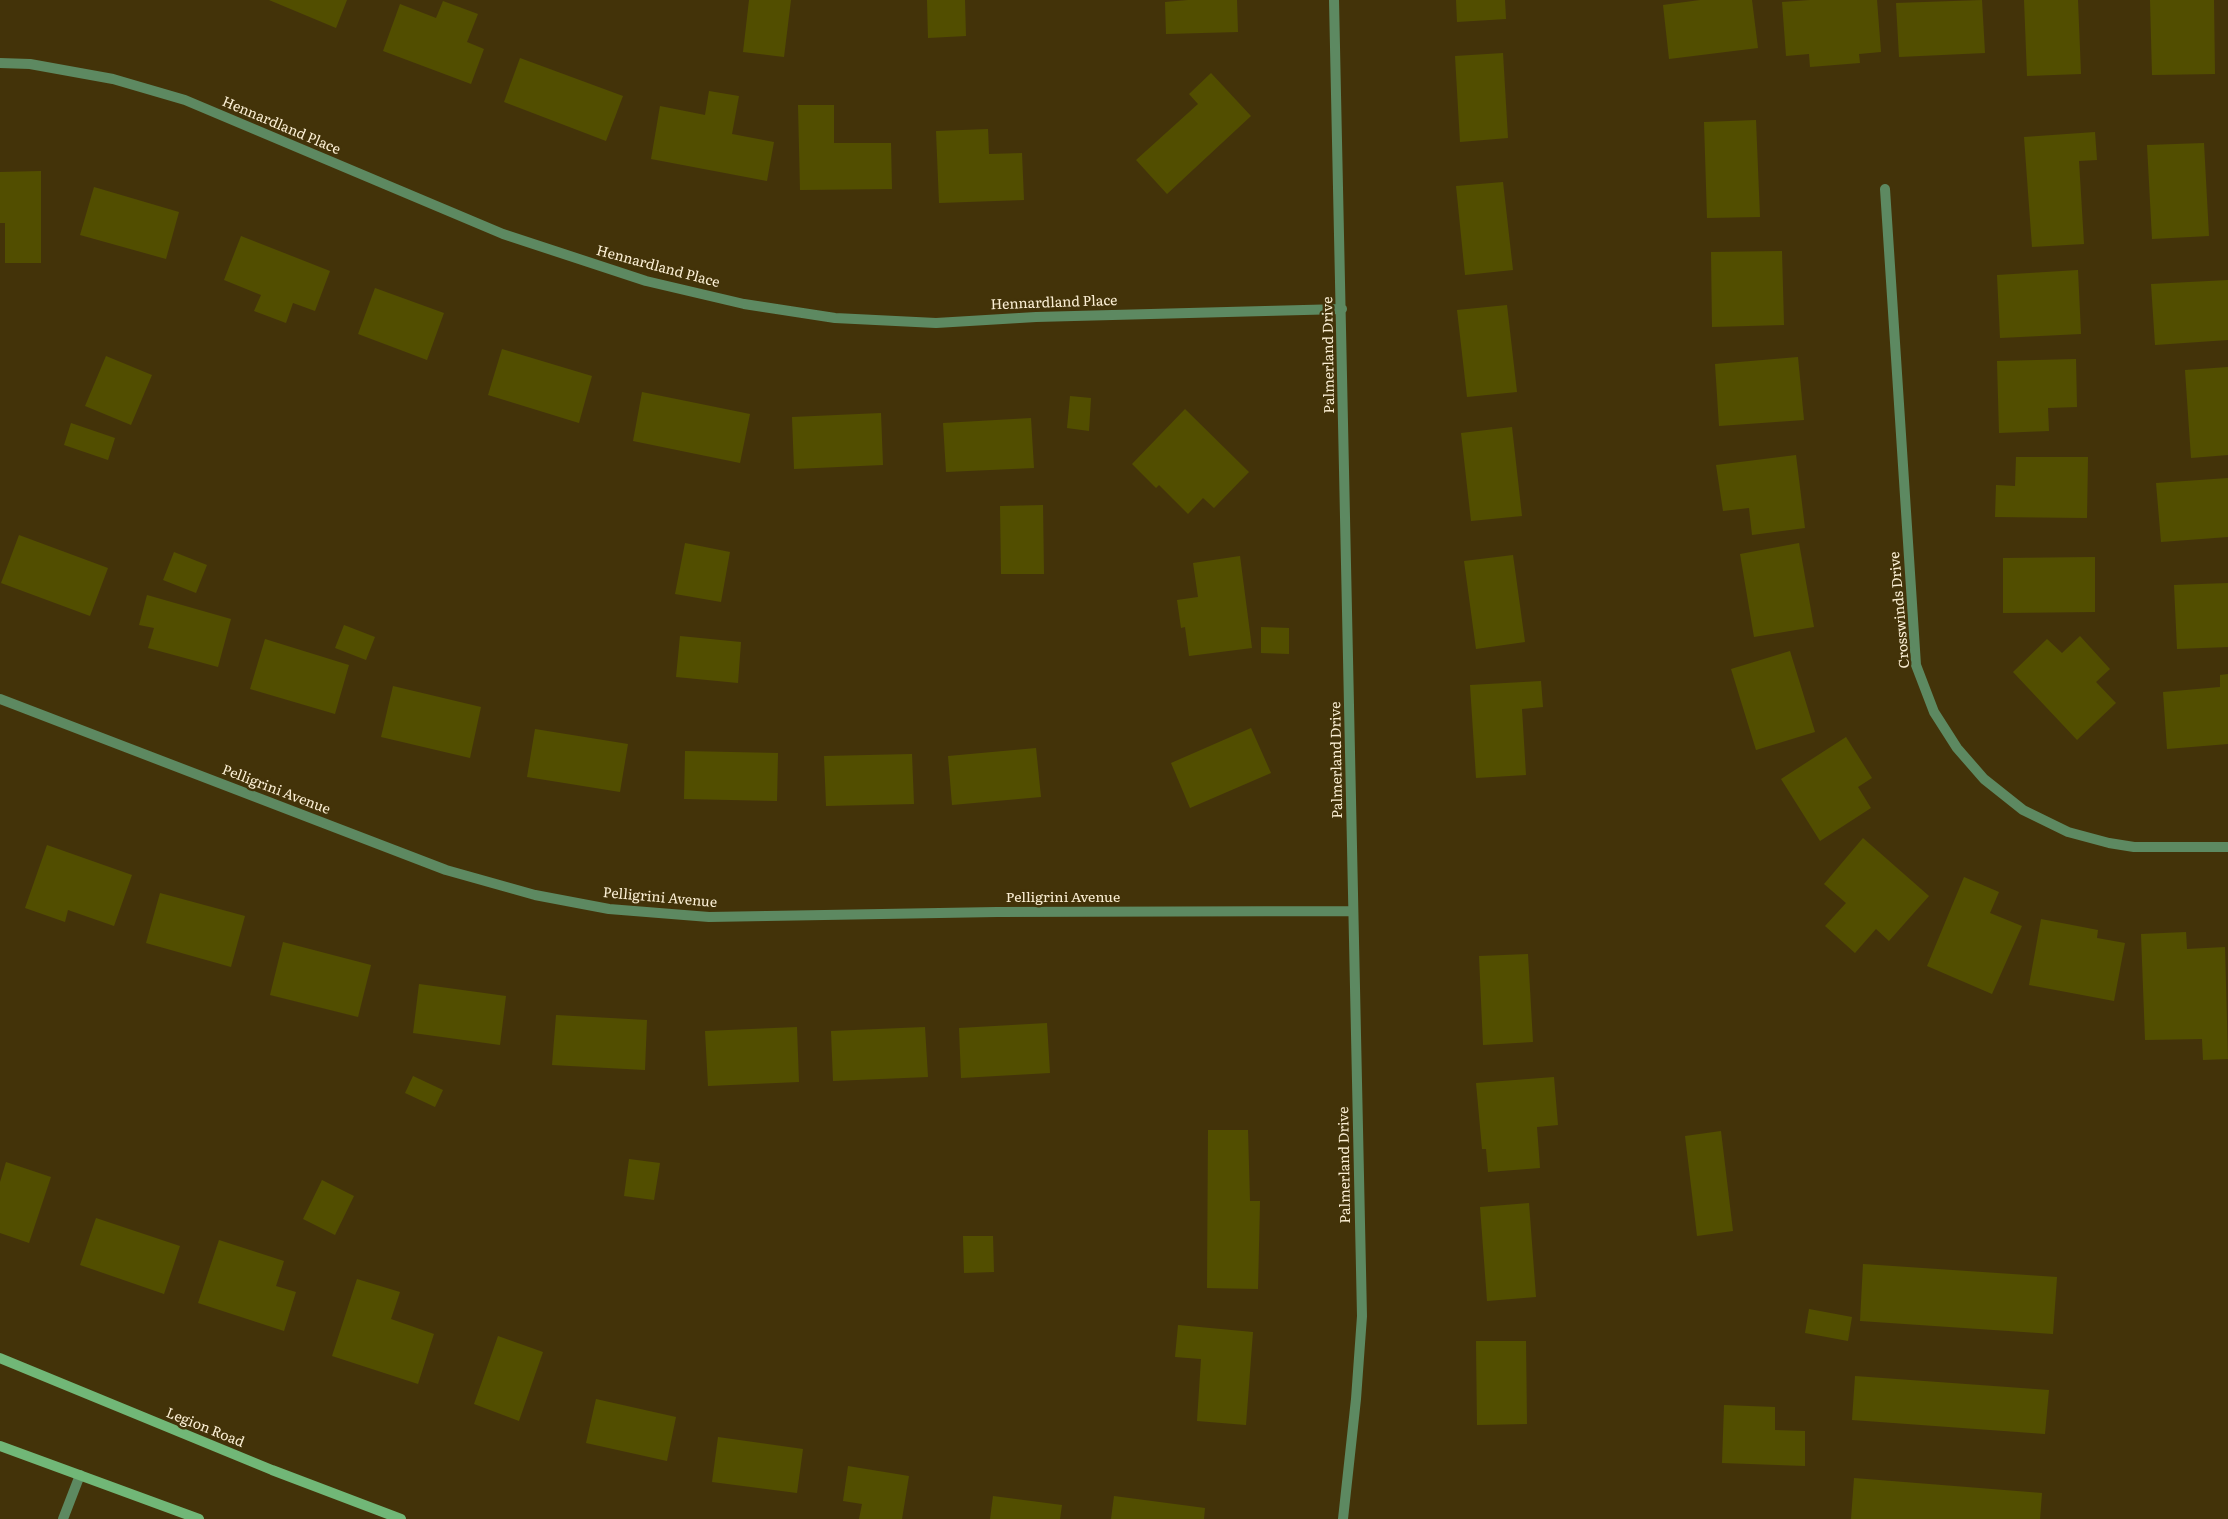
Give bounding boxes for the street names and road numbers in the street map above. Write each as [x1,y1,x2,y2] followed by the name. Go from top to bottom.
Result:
[219,93,343,159] street label: Hennardland Place
[594,242,722,292] street label: Hennardland Place
[990,292,1118,314] street label: Hennardland Place
[1320,296,1338,414] street label: Palmerland Drive
[1887,551,1913,669] street label: Crosswinds Drive
[1328,701,1346,819] street label: Palmerland Drive
[220,762,332,818] street label: Pelligrini Avenue
[602,885,718,911] street label: Pelligrini Avenue
[1006,890,1120,906] street label: Pelligrini Avenue
[1336,1106,1354,1224] street label: Palmerland Drive
[163,1405,247,1451] street label: Legion Road

